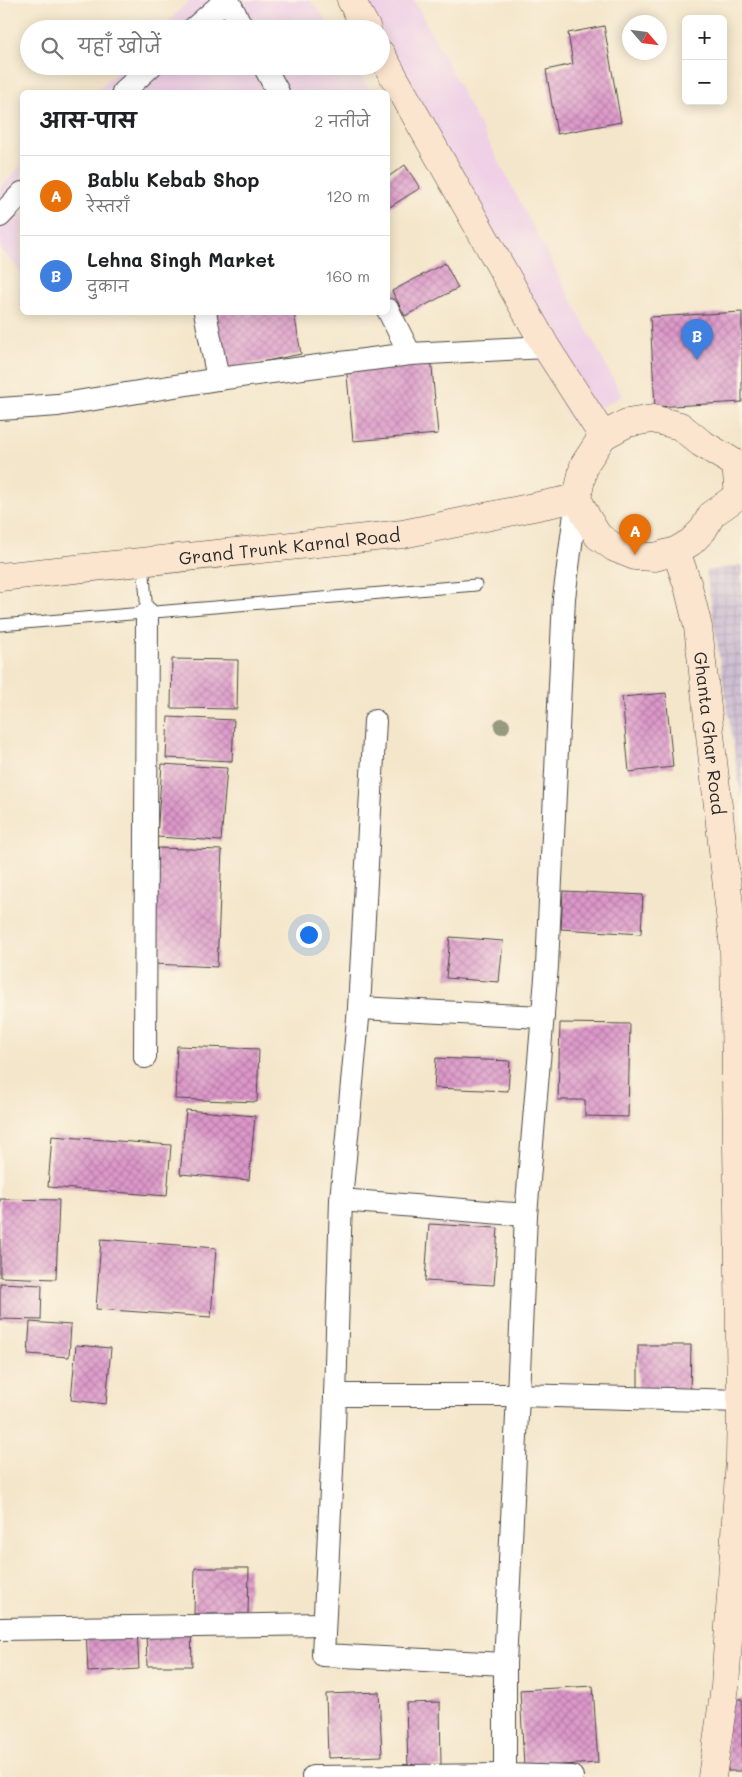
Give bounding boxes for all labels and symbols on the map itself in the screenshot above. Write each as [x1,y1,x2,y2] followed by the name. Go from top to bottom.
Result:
[622,15,667,60] north arrow
[681,319,713,360] pin: B
[619,514,651,555] pin: A
[177,522,401,570] street label: Grand Trunk Karnal Road
[689,650,731,816] street label: Ghanta Ghar Road
[296,922,322,948] your location

